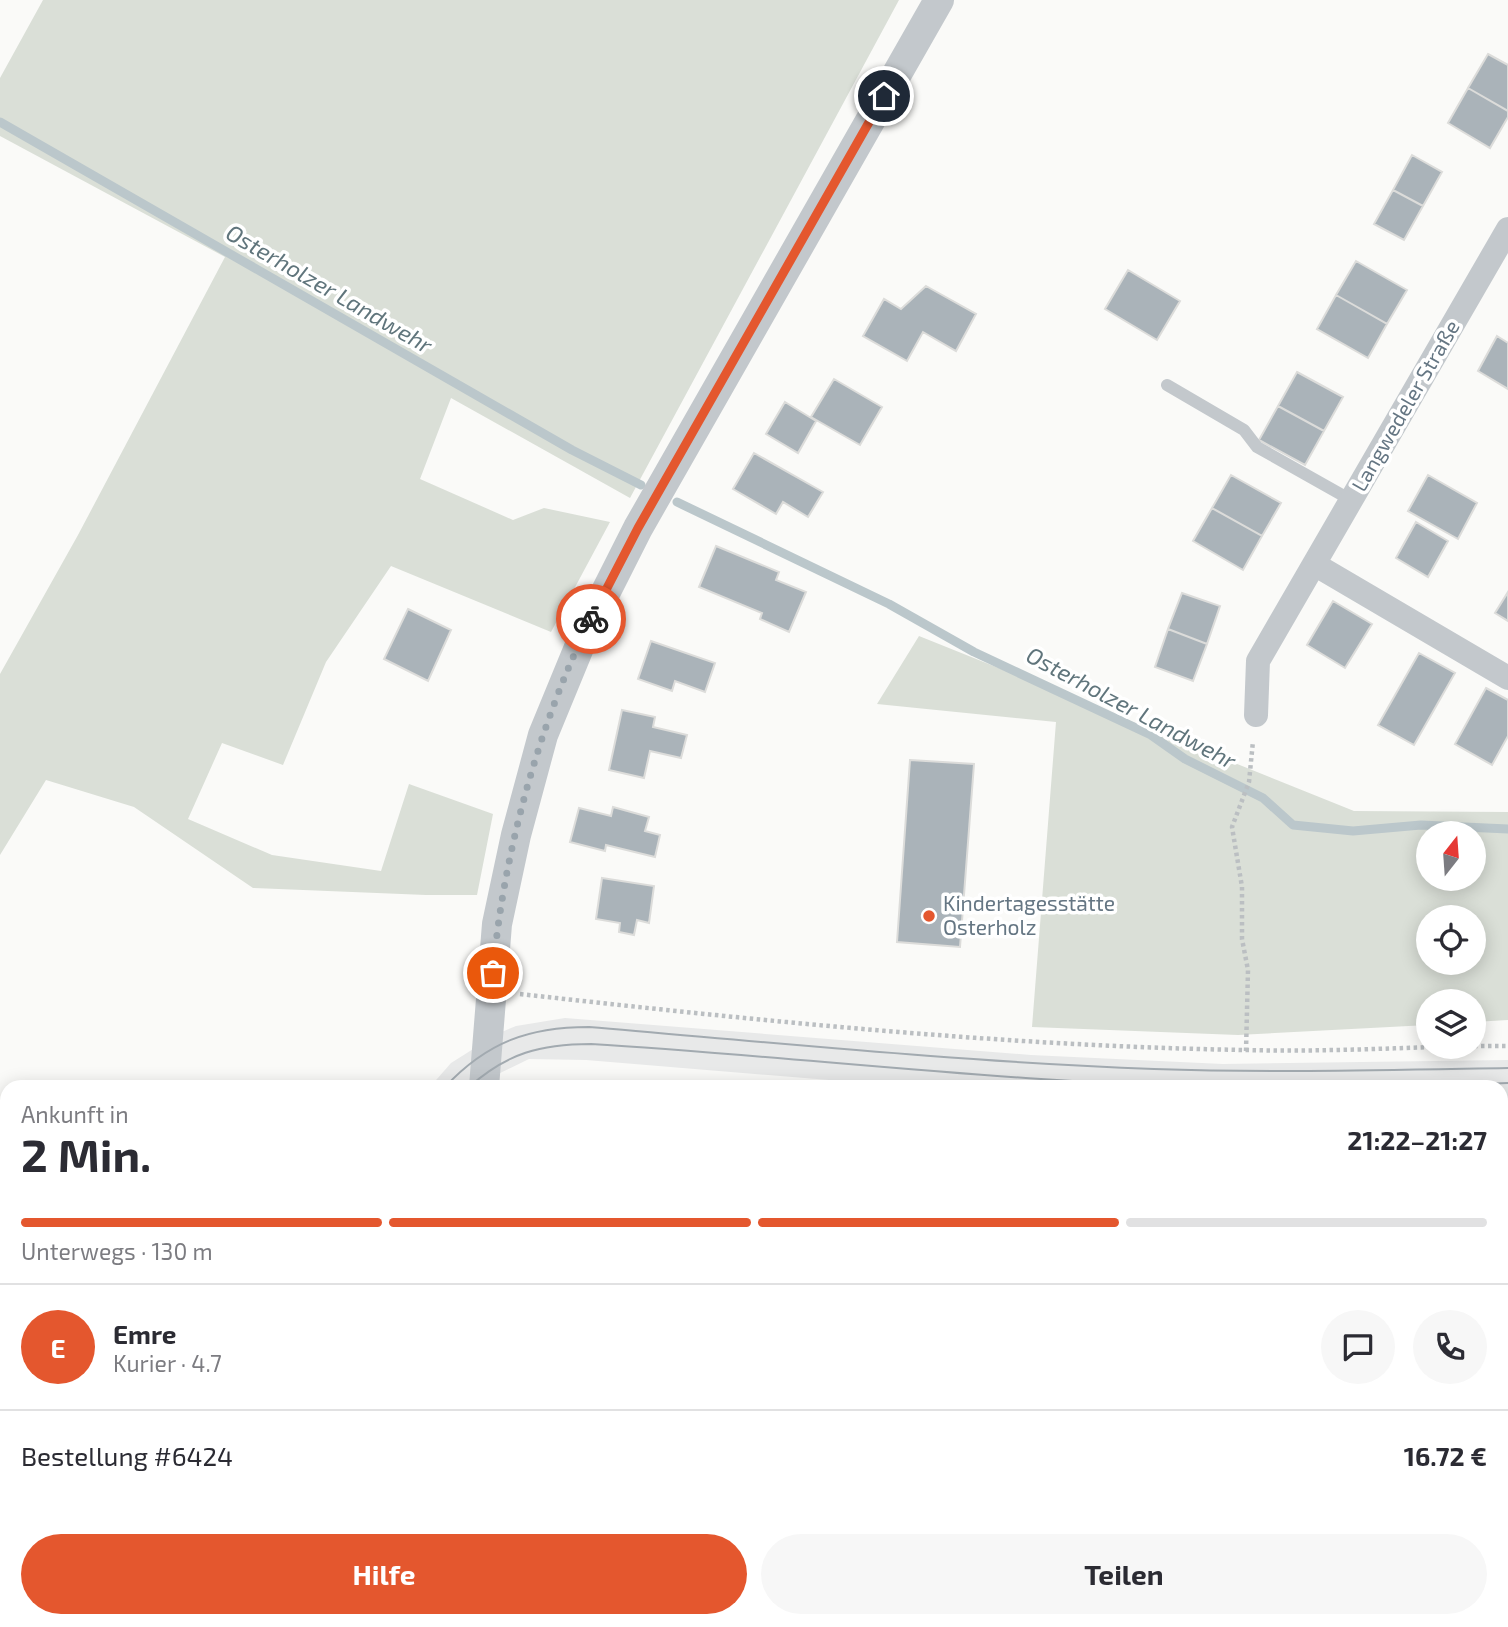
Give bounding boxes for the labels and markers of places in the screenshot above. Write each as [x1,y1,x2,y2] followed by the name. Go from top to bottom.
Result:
[854,66,914,126] pin
[943,890,1115,939] place label: Kindertagesstätte Osterholz
[921,908,937,924] marker: Kindertagesstätte Osterholz
[463,943,523,1003] pin

